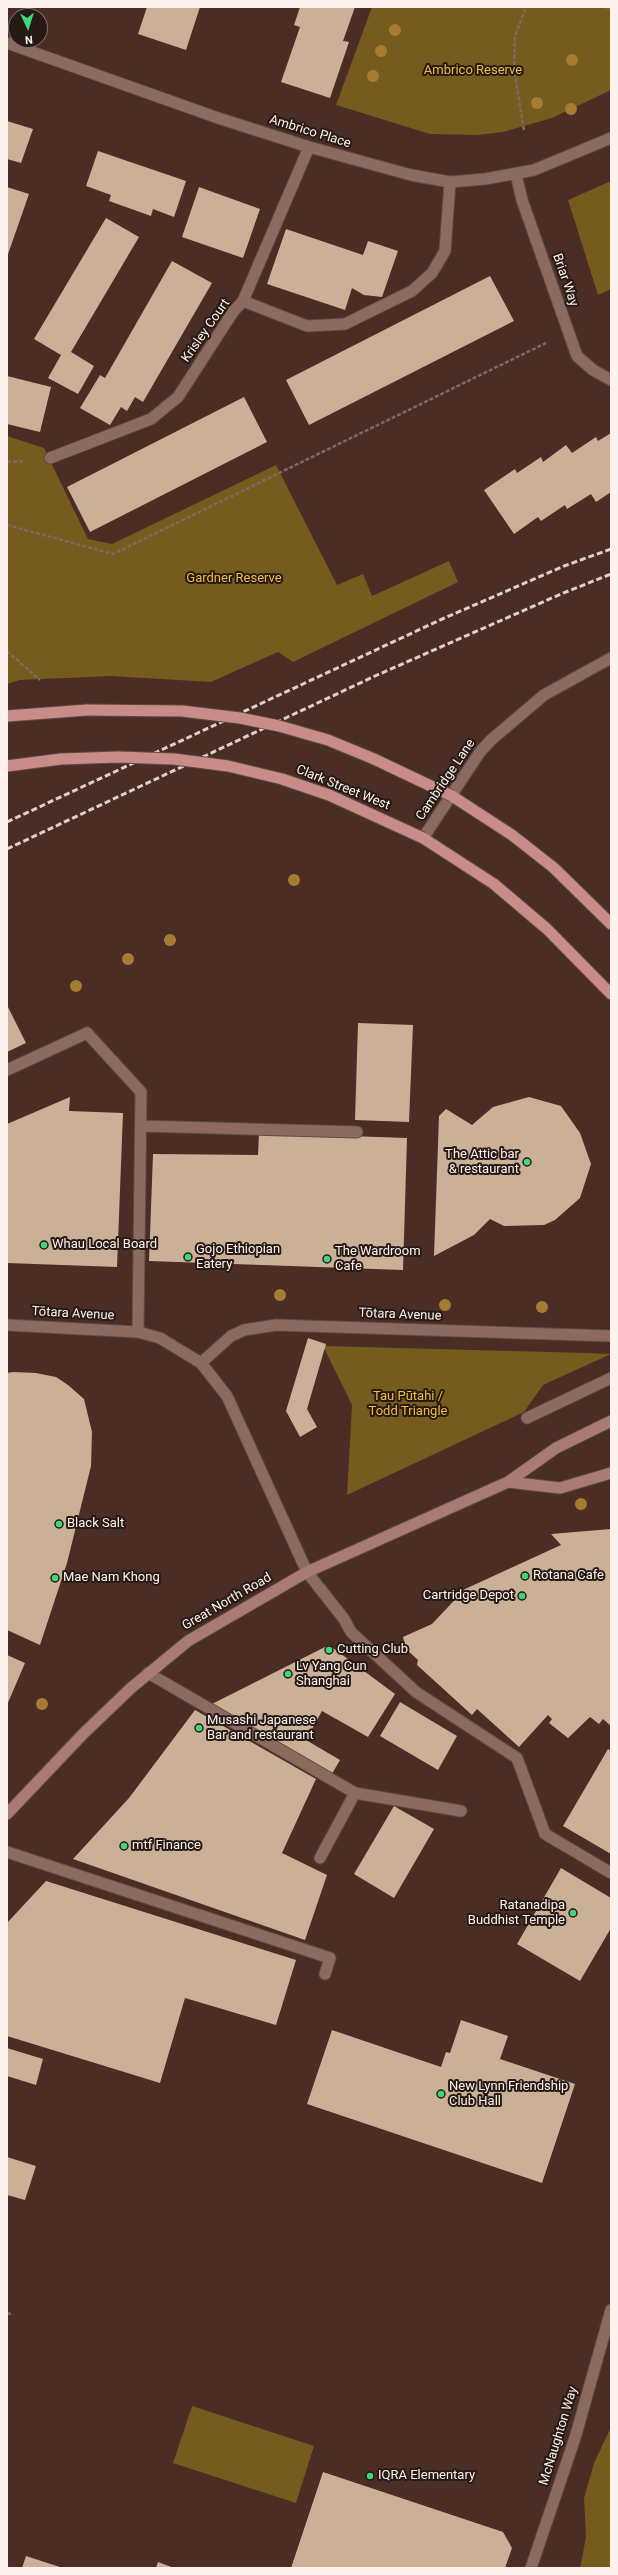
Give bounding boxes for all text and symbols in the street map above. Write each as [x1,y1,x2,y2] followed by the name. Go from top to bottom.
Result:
[8,8,48,48] north arrow
[24,33,33,46] text: N
[424,63,522,79] park label: Ambrico Reserve
[267,112,353,152] street label: Ambrico Place
[549,252,581,308] street label: Briar Way
[178,296,234,366] street label: Krisley Court
[186,571,282,587] park label: Gardner Reserve
[413,736,479,824] street label: Cambridge Lane
[294,762,392,814] street label: Clark Street West
[445,1147,519,1178] place label: The Attic bar & restaurant
[522,1157,532,1167] marker: The Attic bar & restaurant
[52,1237,157,1253] place label: Whau Local Board
[39,1240,49,1250] marker: Whau Local Board
[196,1242,280,1273] place label: Gojo Ethiopian Eatery
[335,1244,421,1275] place label: The Wardroom Cafe
[183,1252,193,1262] marker: Gojo Ethiopian Eatery
[322,1254,332,1264] marker: The Wardroom Cafe
[31,1304,115,1324] street label: Tōtara Avenue
[358,1306,442,1324] street label: Tōtara Avenue
[369,1389,447,1420] park label: Tau Pūtahi / Todd Triangle
[67,1516,124,1532] place label: Black Salt
[54,1519,64,1529] marker: Black Salt
[533,1568,604,1584] place label: Rotana Cafe
[63,1570,160,1586] place label: Mae Nam Khong
[180,1570,274,1634] street label: Great North Road
[520,1571,530,1581] marker: Rotana Cafe
[50,1573,60,1583] marker: Mae Nam Khong
[423,1588,514,1604] place label: Cartridge Depot
[517,1591,527,1601] marker: Cartridge Depot
[337,1642,408,1658] place label: Cutting Club
[324,1645,334,1655] marker: Cutting Club
[296,1659,367,1690] place label: Lv Yang Cun Shanghai
[283,1669,293,1679] marker: Lv Yang Cun Shanghai
[207,1713,316,1744] place label: Musashi Japanese Bar and restaurant
[194,1723,204,1733] marker: Musashi Japanese Bar and restaurant
[132,1838,201,1854] place label: mtf Finance
[119,1841,129,1851] marker: mtf Finance
[468,1898,565,1929] place label: Ratanadipa Buddhist Temple
[568,1908,578,1918] marker: Ratanadipa Buddhist Temple
[449,2079,568,2110] place label: New Lynn Friendship Club Hall
[436,2089,446,2099] marker: New Lynn Friendship Club Hall
[537,2385,581,2487] street label: McNaughton Way
[378,2468,475,2484] place label: IQRA Elementary
[365,2471,375,2481] marker: IQRA Elementary

